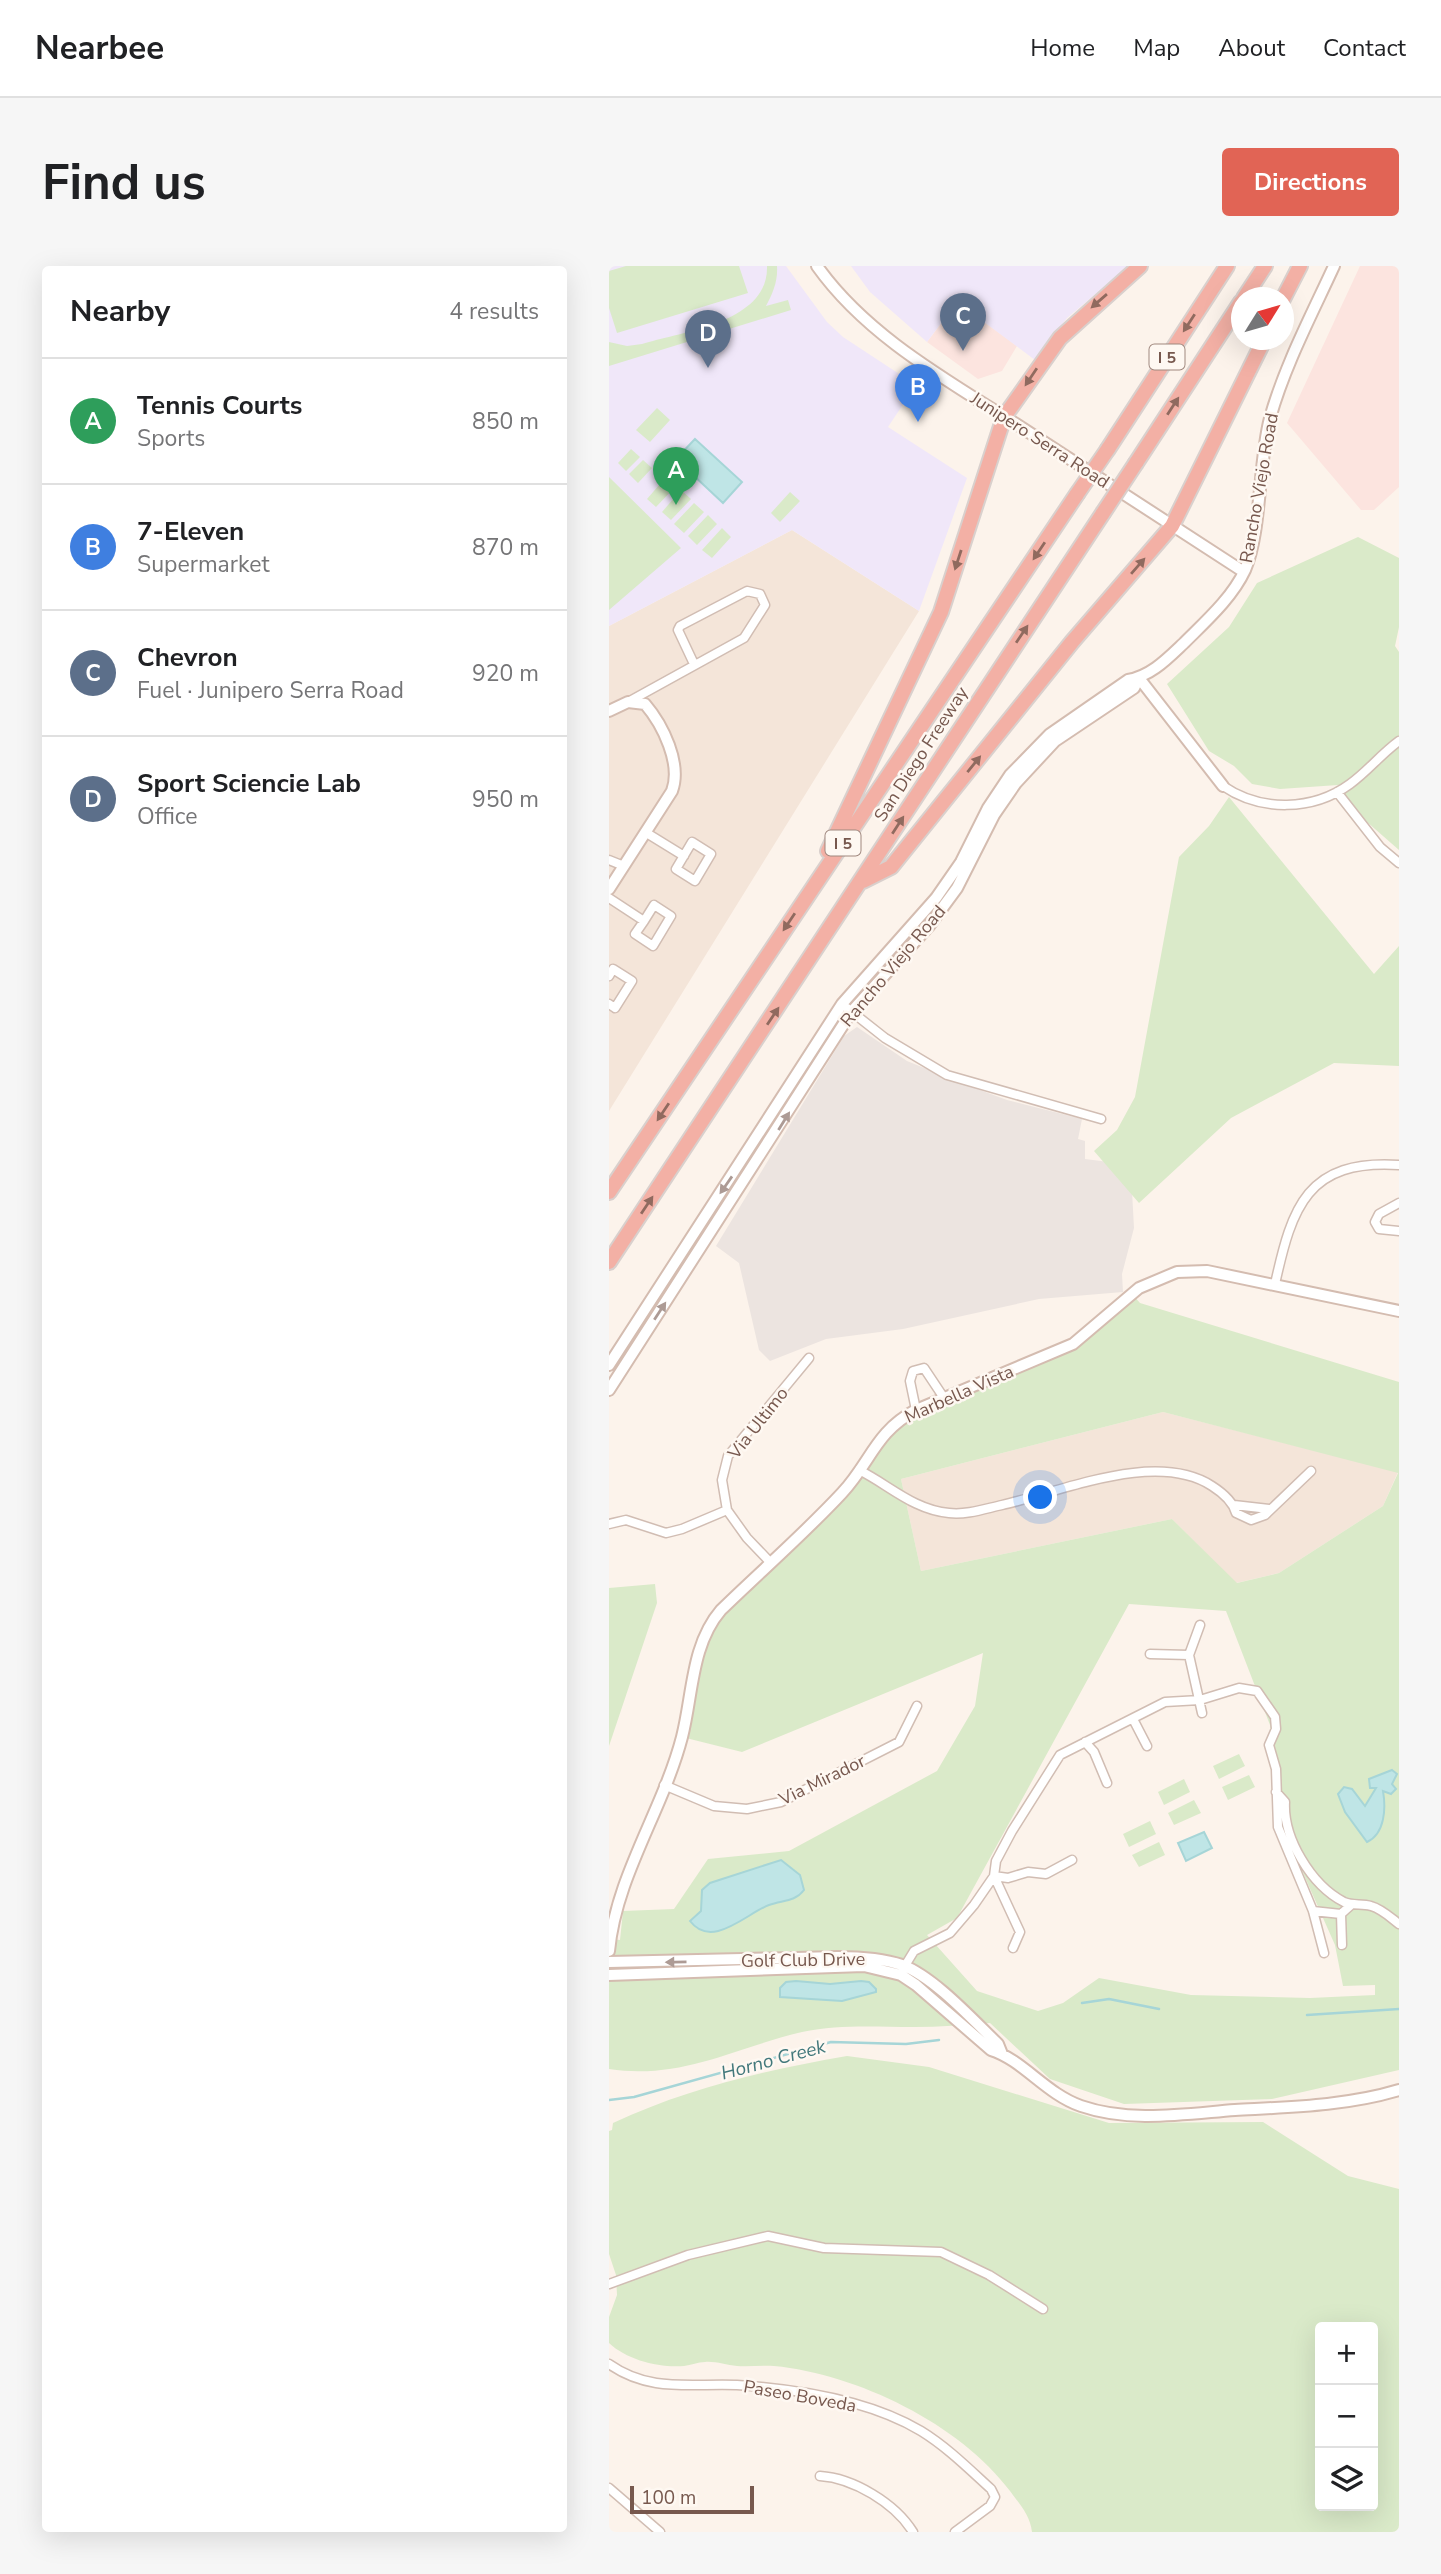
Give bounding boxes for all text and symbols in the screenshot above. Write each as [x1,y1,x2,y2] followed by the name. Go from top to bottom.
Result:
[35,26,164,71] text: Nearbee
[1030,32,1095,64] text: Home
[1133,32,1180,64] text: Map
[1218,32,1285,64] text: About
[1323,32,1406,64] text: Contact
[1222,148,1399,216] button: Directions
[42,149,206,216] text: Find us
[1231,287,1294,350] north arrow
[70,291,170,332] text: Nearby
[940,293,986,351] pin: C
[1090,293,1108,309] one-way arrow
[449,296,539,327] text: 4 results
[685,310,731,368] pin: D
[1183,314,1196,333] one-way arrow
[1149,344,1185,370] road number: I 5
[895,364,941,422] pin: B
[1024,368,1038,386] one-way arrow
[965,386,1114,494] street label: Junipero Serra Road
[137,388,302,423] text: Tennis Courts
[1167,396,1180,416] one-way arrow
[84,406,102,437] text: A
[472,406,539,437] text: 850 m
[1234,411,1284,565] street label: Rancho Viejo Road
[137,423,205,454] text: Sports
[653,447,699,505] pin: A
[137,514,244,549] text: 7-Eleven
[85,532,101,563] text: B
[472,532,539,563] text: 870 m
[1032,542,1046,560] one-way arrow
[137,549,270,580] text: Supermarket
[952,550,963,571] one-way arrow
[1130,557,1146,575] one-way arrow
[1015,625,1028,644] one-way arrow
[137,640,238,675] text: Chevron
[85,658,101,689] text: C
[472,658,539,689] text: 920 m
[137,675,404,706] text: Fuel · Junipero Serra Road
[868,681,974,826] street label: San Diego Freeway
[966,755,981,772] one-way arrow
[137,766,361,801] text: Sport Sciencie Lab
[84,784,102,815] text: D
[472,784,539,815] text: 950 m
[137,801,197,832] text: Office
[891,815,904,834] one-way arrow
[825,830,861,856] road number: I 5
[835,900,951,1032] street label: Rancho Viejo Road
[783,913,796,932] one-way arrow
[766,1006,779,1026] one-way arrow
[656,1102,669,1121] one-way arrow
[777,1111,790,1130] one-way arrow
[719,1176,733,1194] one-way arrow
[640,1196,653,1215] one-way arrow
[653,1301,666,1321] one-way arrow
[901,1359,1017,1429] street label: Marbella Vista
[722,1382,794,1465] street label: Via Ultimo
[1023,1480,1057,1514] your location
[774,1749,870,1812] street label: Via Mirador
[741,1947,865,1973] street label: Golf Club Drive
[665,1956,687,1968] one-way arrow
[718,2033,829,2086] water label: Horno Creek
[1315,2322,1378,2511] map controls
[1315,2322,1378,2385] button: +
[742,2374,858,2418] street label: Paseo Boveda
[1315,2385,1378,2448] button: −
[1315,2448,1378,2511] button: layers
[630,2483,754,2515] scale bar
[641,2485,696,2511] text: 100 m

